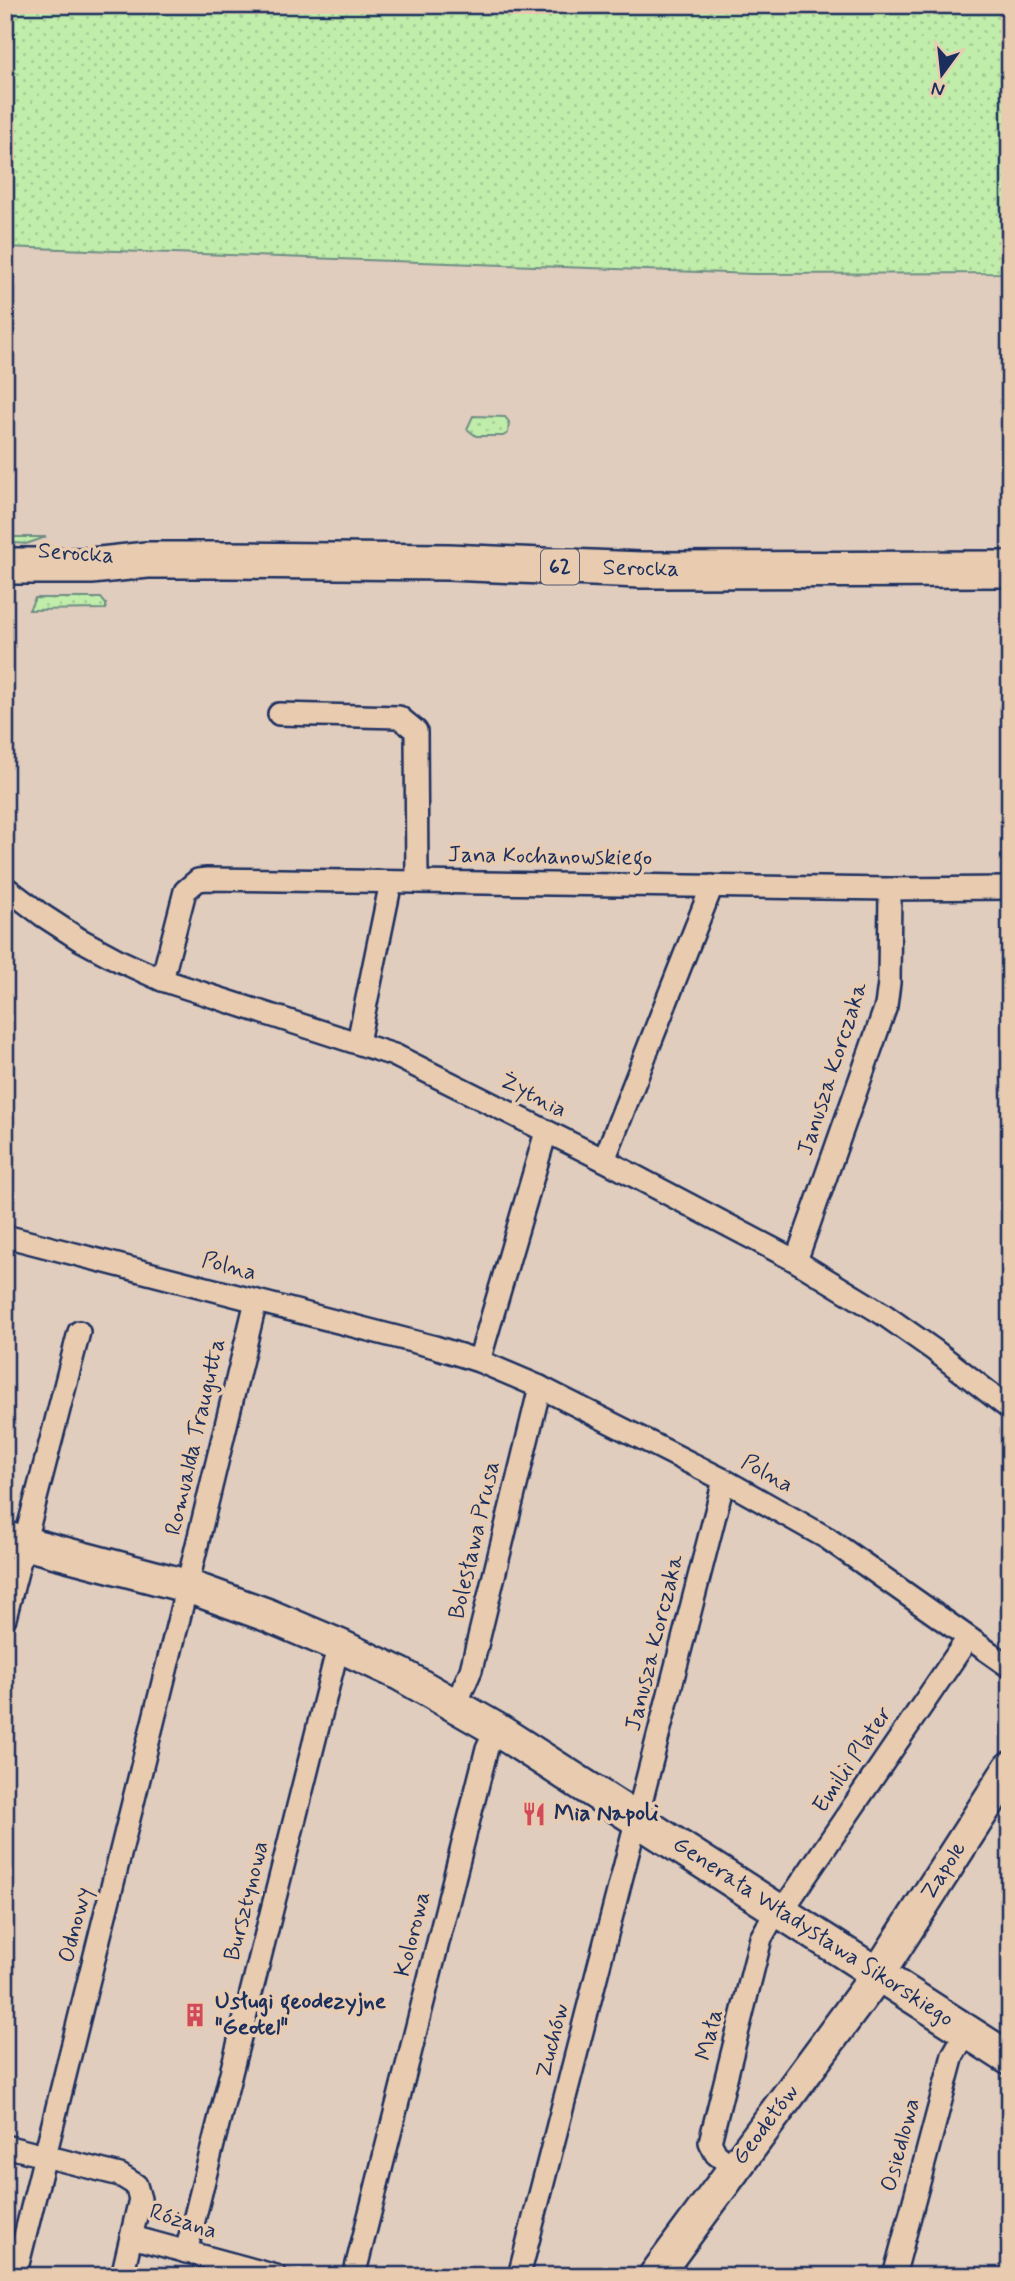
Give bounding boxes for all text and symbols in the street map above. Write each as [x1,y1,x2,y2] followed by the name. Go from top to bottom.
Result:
[906,38,976,108] north arrow
[929,75,947,103] text: N
[37,536,115,572] street label: Serocka
[541,550,579,584] road number: 62
[602,553,680,585] street label: Serocka
[447,840,653,876] street label: Jana Kochanowskiego
[791,978,875,1160] street label: Janusza Korczaka
[494,1066,572,1126] street label: Żytnia
[199,1245,259,1289] street label: Polna
[159,1336,233,1538] street label: Romualda Traugutta
[736,1448,798,1500] street label: Polna
[442,1458,508,1622] street label: Bolesława Prusa
[619,1551,691,1734] street label: Janusza Korczaka
[806,1701,900,1819] street label: Emilii Plater
[554,1799,659,1829] place label: Mia Napoli
[520,1800,548,1828] restaurant icon: Mia Napoli
[667,1830,959,2034] street label: Generała Władysława Sikorskiego
[914,1836,974,1906] street label: Zapole
[218,1838,276,1964] street label: Bursztynowa
[52,1884,100,1966] street label: Odnowy
[388,1888,438,1980] street label: Kolorowa
[215,1987,387,2043] place label: Usługi geodezyjne "Geotel"
[529,2000,577,2082] street label: Zuchów
[181,2001,209,2029] building icon: Usługi geodezyjne "Geotel"
[689,2006,731,2064] street label: Mała
[726,2078,806,2172] street label: Geodetów
[874,2095,928,2195] street label: Osiedlowa
[145,2197,221,2247] street label: Różana

